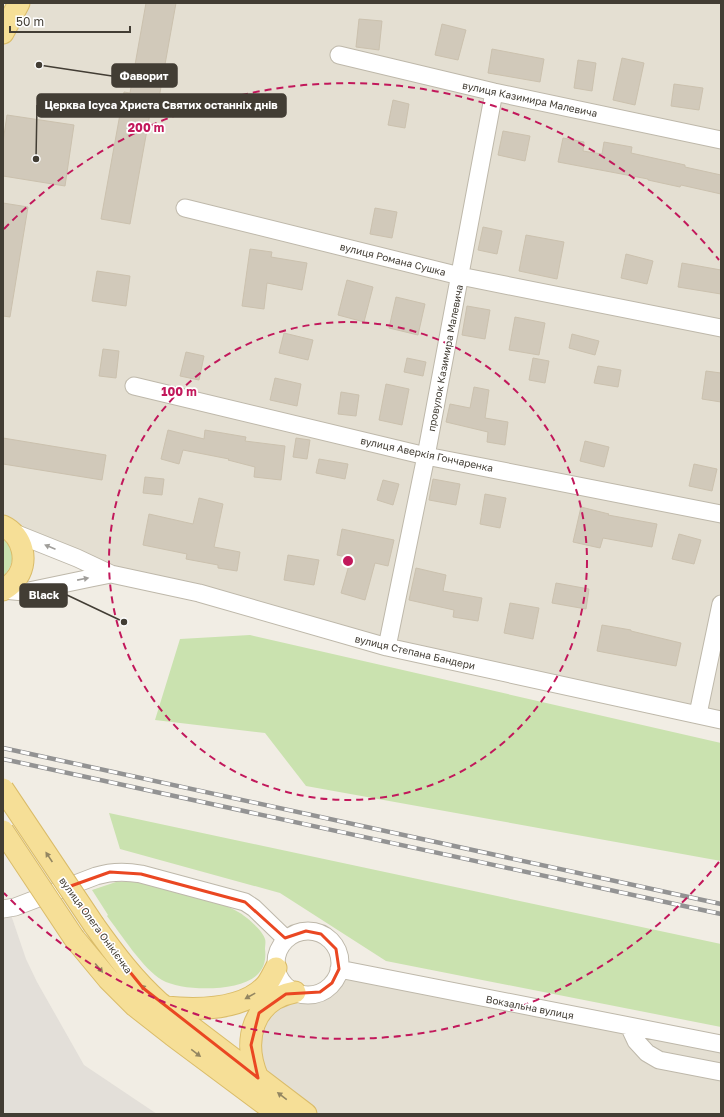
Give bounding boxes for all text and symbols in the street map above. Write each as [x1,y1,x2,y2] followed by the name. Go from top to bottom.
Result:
[10,8,130,34] scale bar
[16,14,44,29] text: 50 m
[112,64,177,87] callout: Фаворит
[120,69,169,82] text: Фаворит
[461,79,599,119] street label: вулиця Казимира Малевича
[37,94,286,117] callout: Церква Ісуса Христа Святих останніх днів
[44,98,278,111] text: Церква Ісуса Христа Святих останніх днів
[128,120,164,135] text: 200 m
[339,240,447,278] street label: вулиця Романа Сушка
[425,284,465,432] street label: провулок Казимира Малевича
[161,384,197,399] text: 100 m
[360,434,494,474] street label: вулиця Аверкія Гончаренка
[45,544,56,550] one-way arrow
[341,554,355,568] centre of rings
[76,576,89,582] one-way arrow
[20,584,67,607] callout: Black
[29,588,60,601] text: Black
[354,632,476,672] street label: вулиця Степана Бандери
[45,852,53,862] one-way arrow
[57,875,135,975] street label: вулиця Олега Онікієнка
[94,963,103,974] one-way arrow
[140,984,150,994] one-way arrow
[244,993,256,1000] one-way arrow
[485,993,575,1021] street label: Вокзальна вулиця
[191,1049,202,1057] one-way arrow
[277,1092,288,1100] one-way arrow

